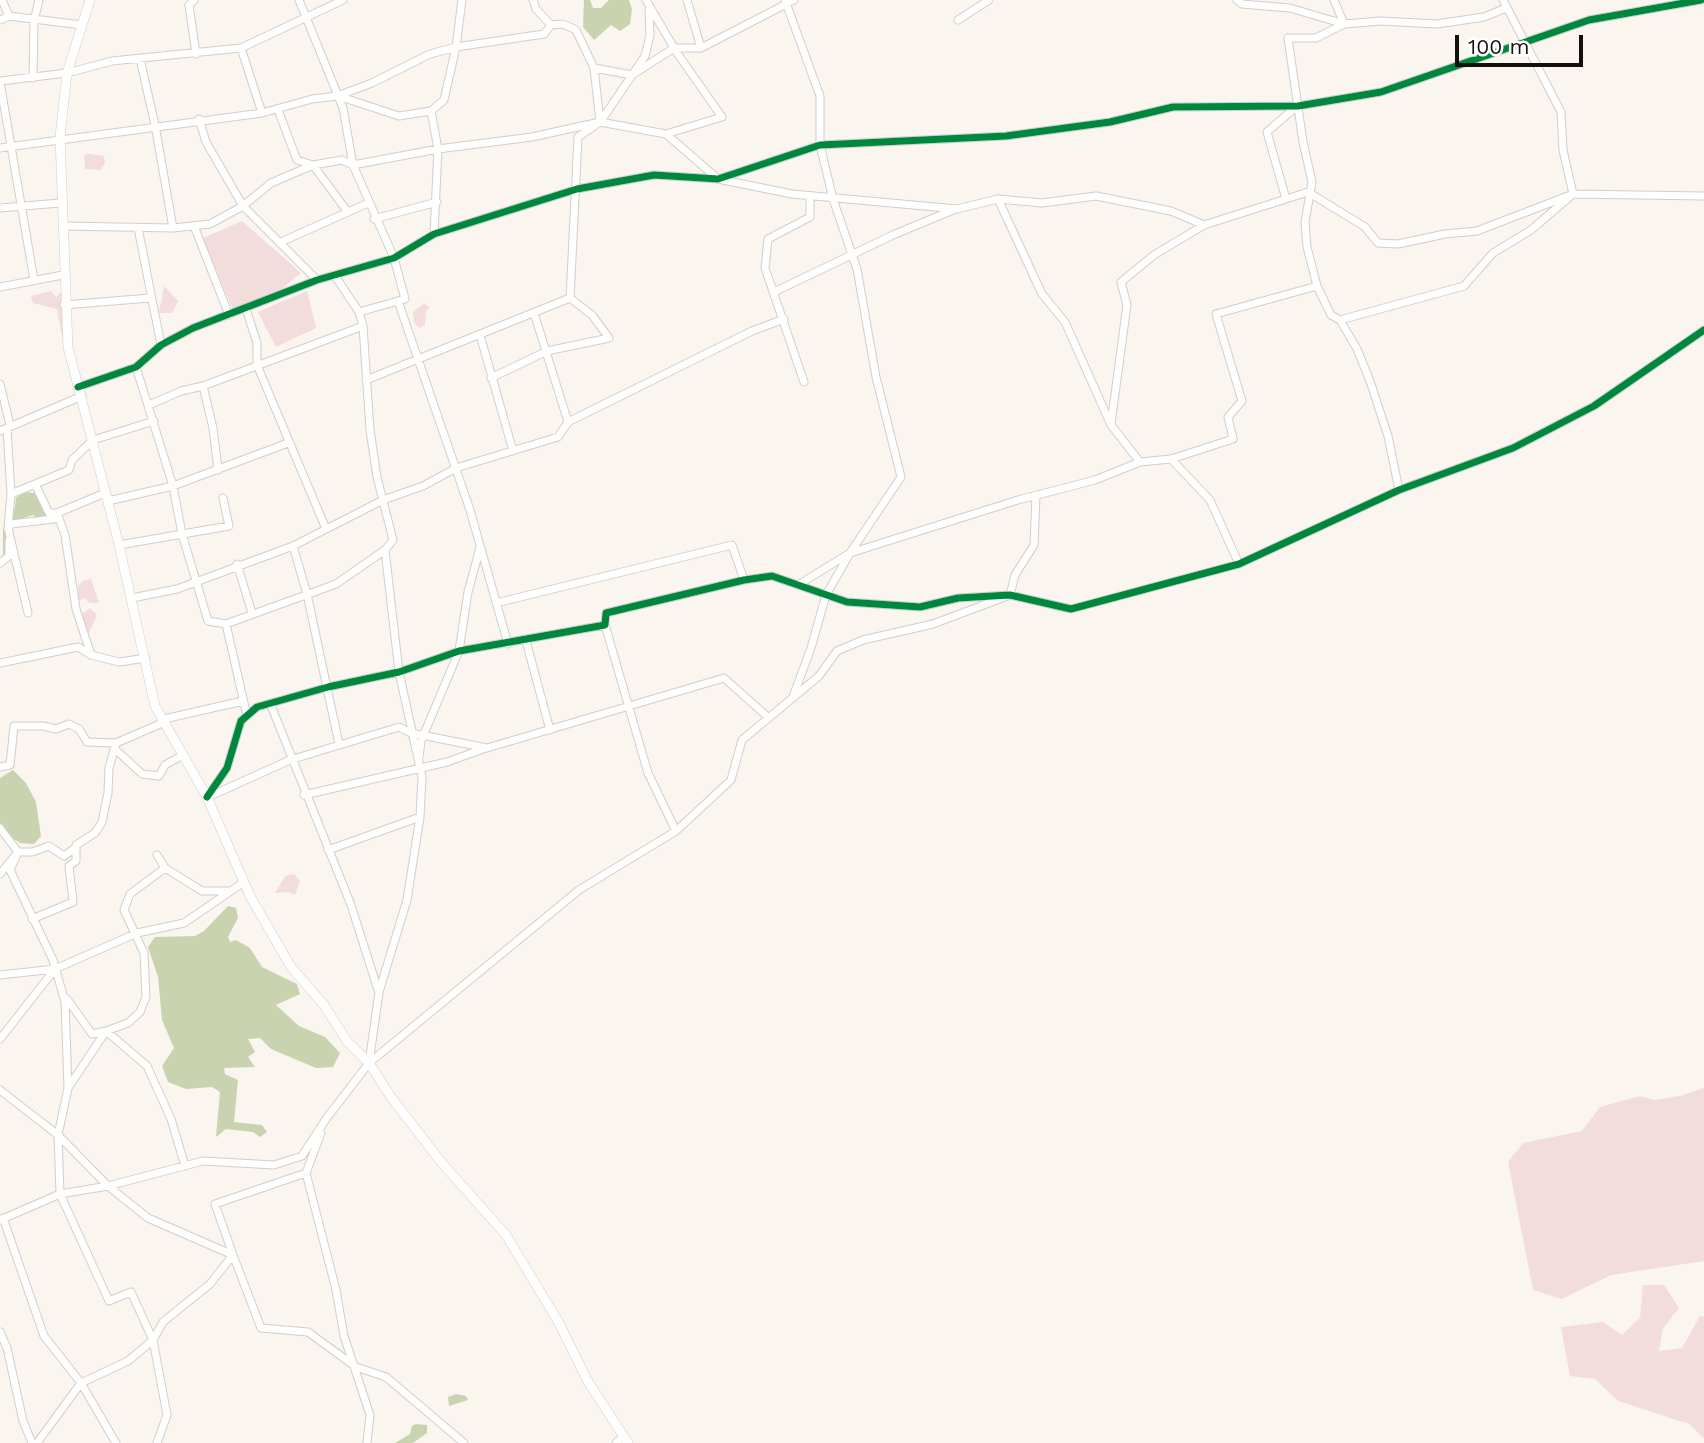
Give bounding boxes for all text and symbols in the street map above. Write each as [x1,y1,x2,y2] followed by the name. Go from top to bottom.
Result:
[1459,21,1587,65] scale bar
[1468,34,1530,59] text: 100 m

